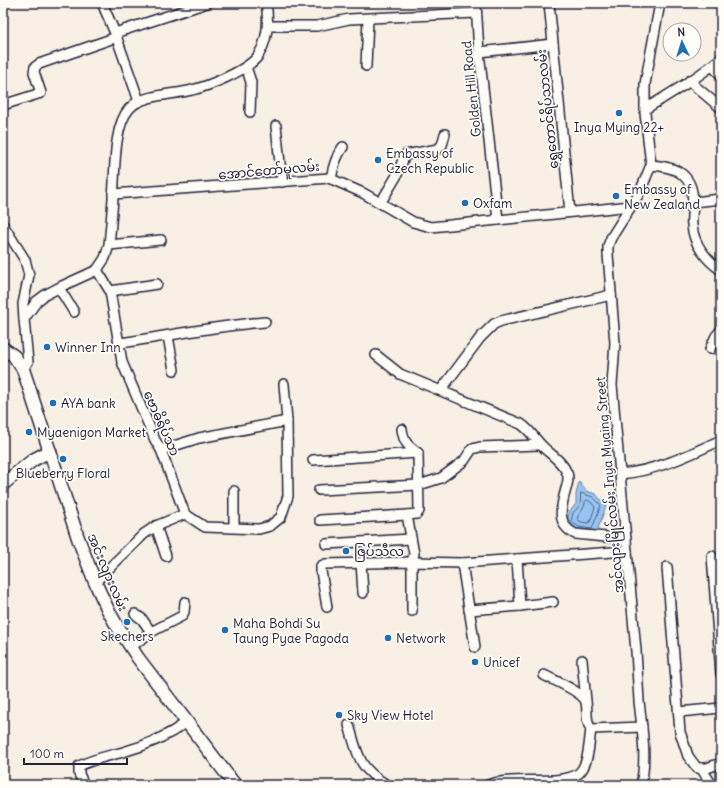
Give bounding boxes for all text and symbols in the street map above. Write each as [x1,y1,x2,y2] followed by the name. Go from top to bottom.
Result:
[662,22,702,62] north arrow
[677,25,686,39] text: N
[458,40,485,138] street label: Golden Hill Road
[533,48,564,170] street label: ရွှေတောင်ရိပ်သာလမ်း
[614,108,624,118] marker: Inya Mying 22+
[574,119,664,136] place label: Inya Mying 22+
[386,145,475,177] place label: Embassy of Czech Republic
[373,155,383,165] marker: Embassy of Czech Republic
[218,158,321,185] street label: အောင်တော်မူလမ်း
[624,181,700,213] place label: Embassy of New Zealand
[611,191,621,201] marker: Embassy of New Zealand
[473,195,512,212] place label: Oxfam
[460,198,470,208] marker: Oxfam
[55,339,121,356] place label: Winner Inn
[42,342,52,352] marker: Winner Inn
[592,375,629,594] street label: အင်လျားမြိုင်လမ်း Inya Myaing Street
[138,388,184,459] street label: ဗောဓိရိပ်သာ
[61,395,116,412] place label: AYA bank
[48,398,58,408] marker: AYA bank
[37,424,147,441] place label: Myaenigon Market
[24,427,34,437] marker: Myaenigon Market
[58,454,68,464] marker: Blueberry Floral
[16,465,110,482] place label: Blueberry Floral
[82,531,132,615] street label: အင်းလျားလမ်း
[354,543,404,562] place label: ဇြပ်သီလ
[341,546,351,556] marker: ဇြပ်သီလ
[233,615,349,647] place label: Maha Bohdi Su Taung Pyae Pagoda
[122,617,132,627] marker: Skechers
[220,625,230,635] marker: Maha Bohdi Su Taung Pyae Pagoda
[100,628,154,645] place label: Skechers
[396,630,446,647] place label: Network
[383,633,393,643] marker: Network
[483,654,521,671] place label: Unicef
[470,657,480,667] marker: Unicef
[347,707,433,724] place label: Sky View Hotel
[334,710,344,720] marker: Sky View Hotel
[24,740,127,766] scale bar
[30,746,64,761] text: 100 m

